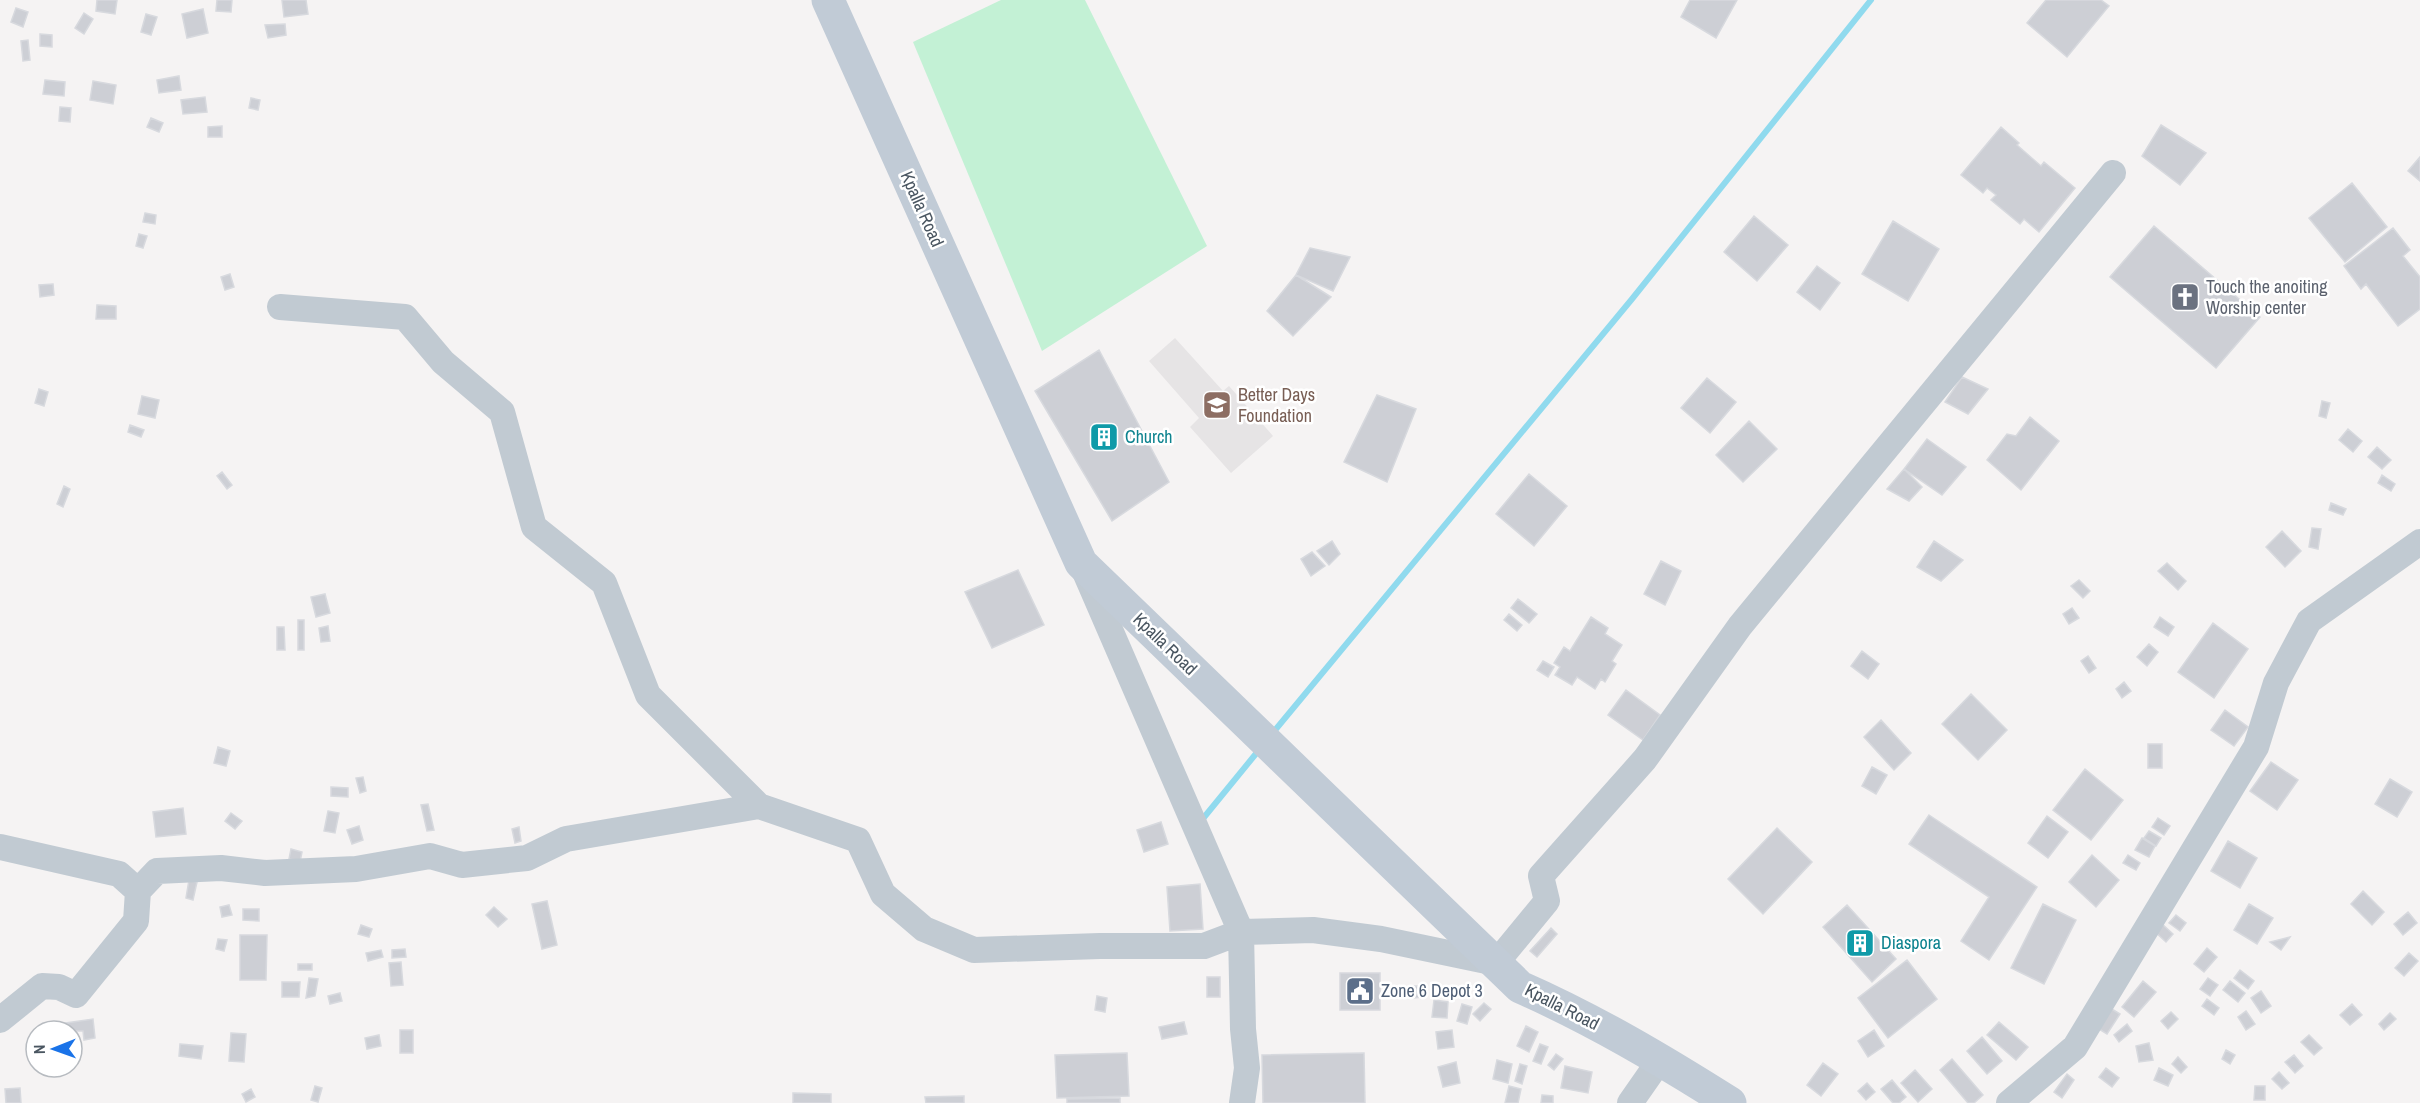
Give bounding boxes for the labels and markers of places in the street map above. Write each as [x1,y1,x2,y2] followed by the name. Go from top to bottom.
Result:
[2206,274,2328,320] place label: Touch the anoiting Worship center
[2169,281,2201,313] church icon: Touch the anoiting Worship center
[1238,382,1315,428] place label: Better Days Foundation
[1201,389,1233,421] school or university icon: Better Days Foundation
[1088,421,1120,453] building icon: Church
[1125,424,1173,449] place label: Church
[1844,927,1876,959] building icon: Diaspora
[1881,930,1941,955] place label: Diaspora
[1344,975,1376,1007] public building icon: Zone 6 Depot 3
[1381,978,1483,1003] place label: Zone 6 Depot 3

